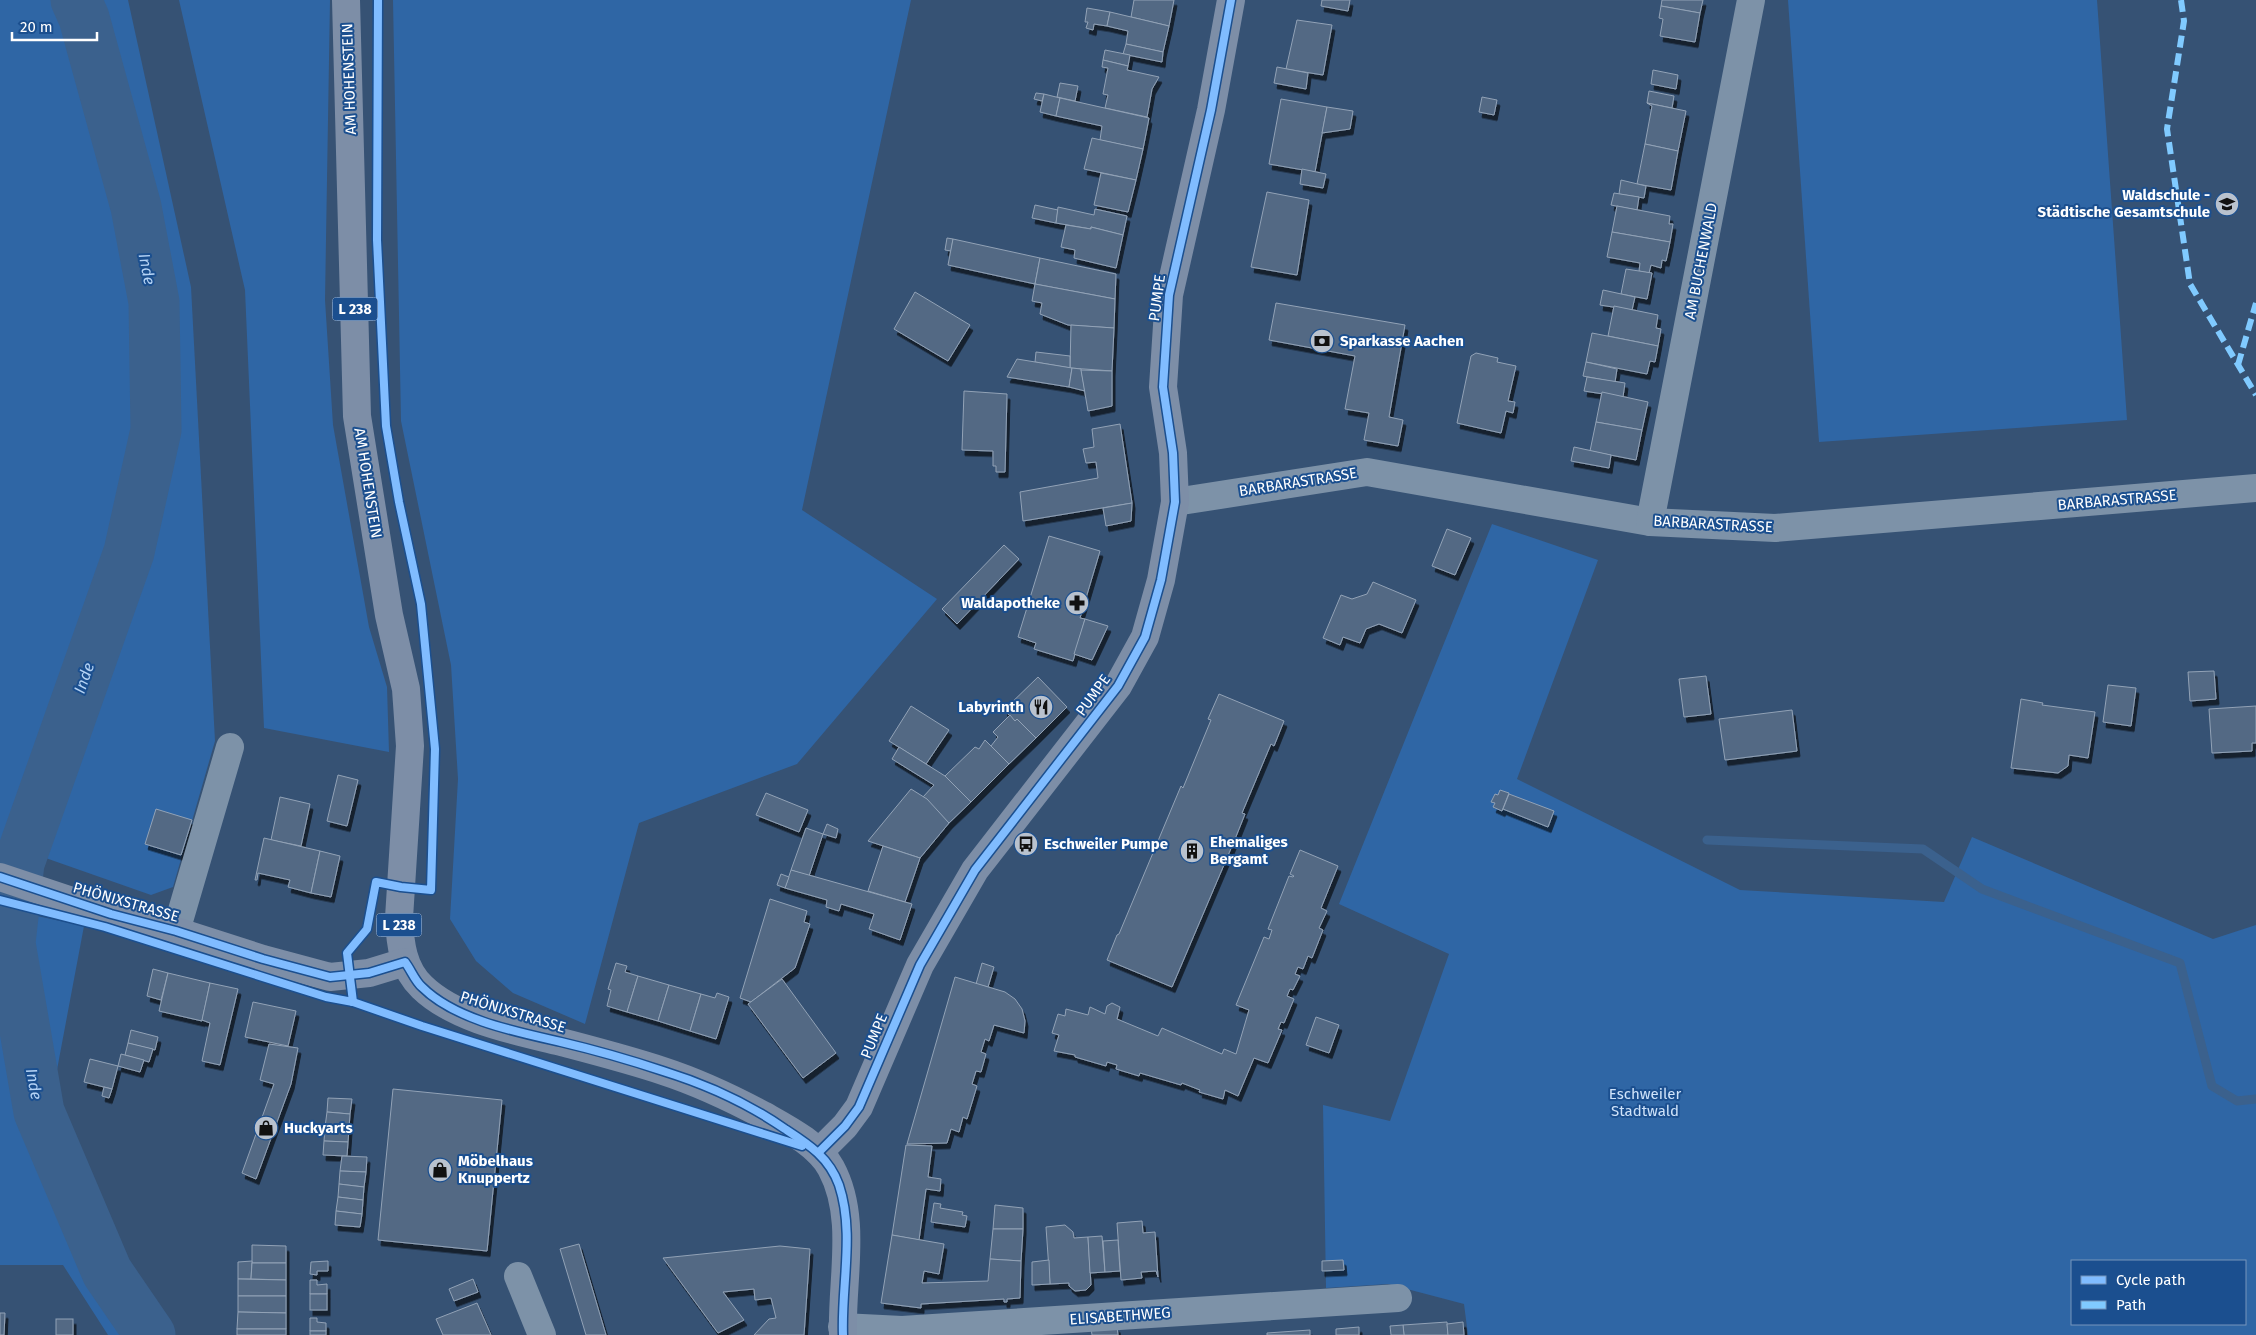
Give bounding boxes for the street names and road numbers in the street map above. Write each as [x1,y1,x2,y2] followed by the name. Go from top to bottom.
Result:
[338,23,360,135] street label: AM HOHENSTEIN
[1681,201,1721,321] street label: AM BUCHENWALD
[1145,273,1169,323] street label: PUMPE
[332,298,378,320] road number: L 238
[350,426,386,540] street label: AM HOHENSTEIN
[1238,464,1358,500] street label: BARBARASTRASSE
[2057,486,2177,514] street label: BARBARASTRASSE
[1653,512,1773,536] street label: BARBARASTRASSE
[1072,671,1114,719] street label: PUMPE
[71,878,181,926] street label: PHÖNIXSTRASSE
[376,914,422,936] road number: L 238
[458,987,568,1037] street label: PHÖNIXSTRASSE
[857,1011,891,1061] street label: PUMPE
[1069,1303,1171,1329] street label: ELISABETHWEG

